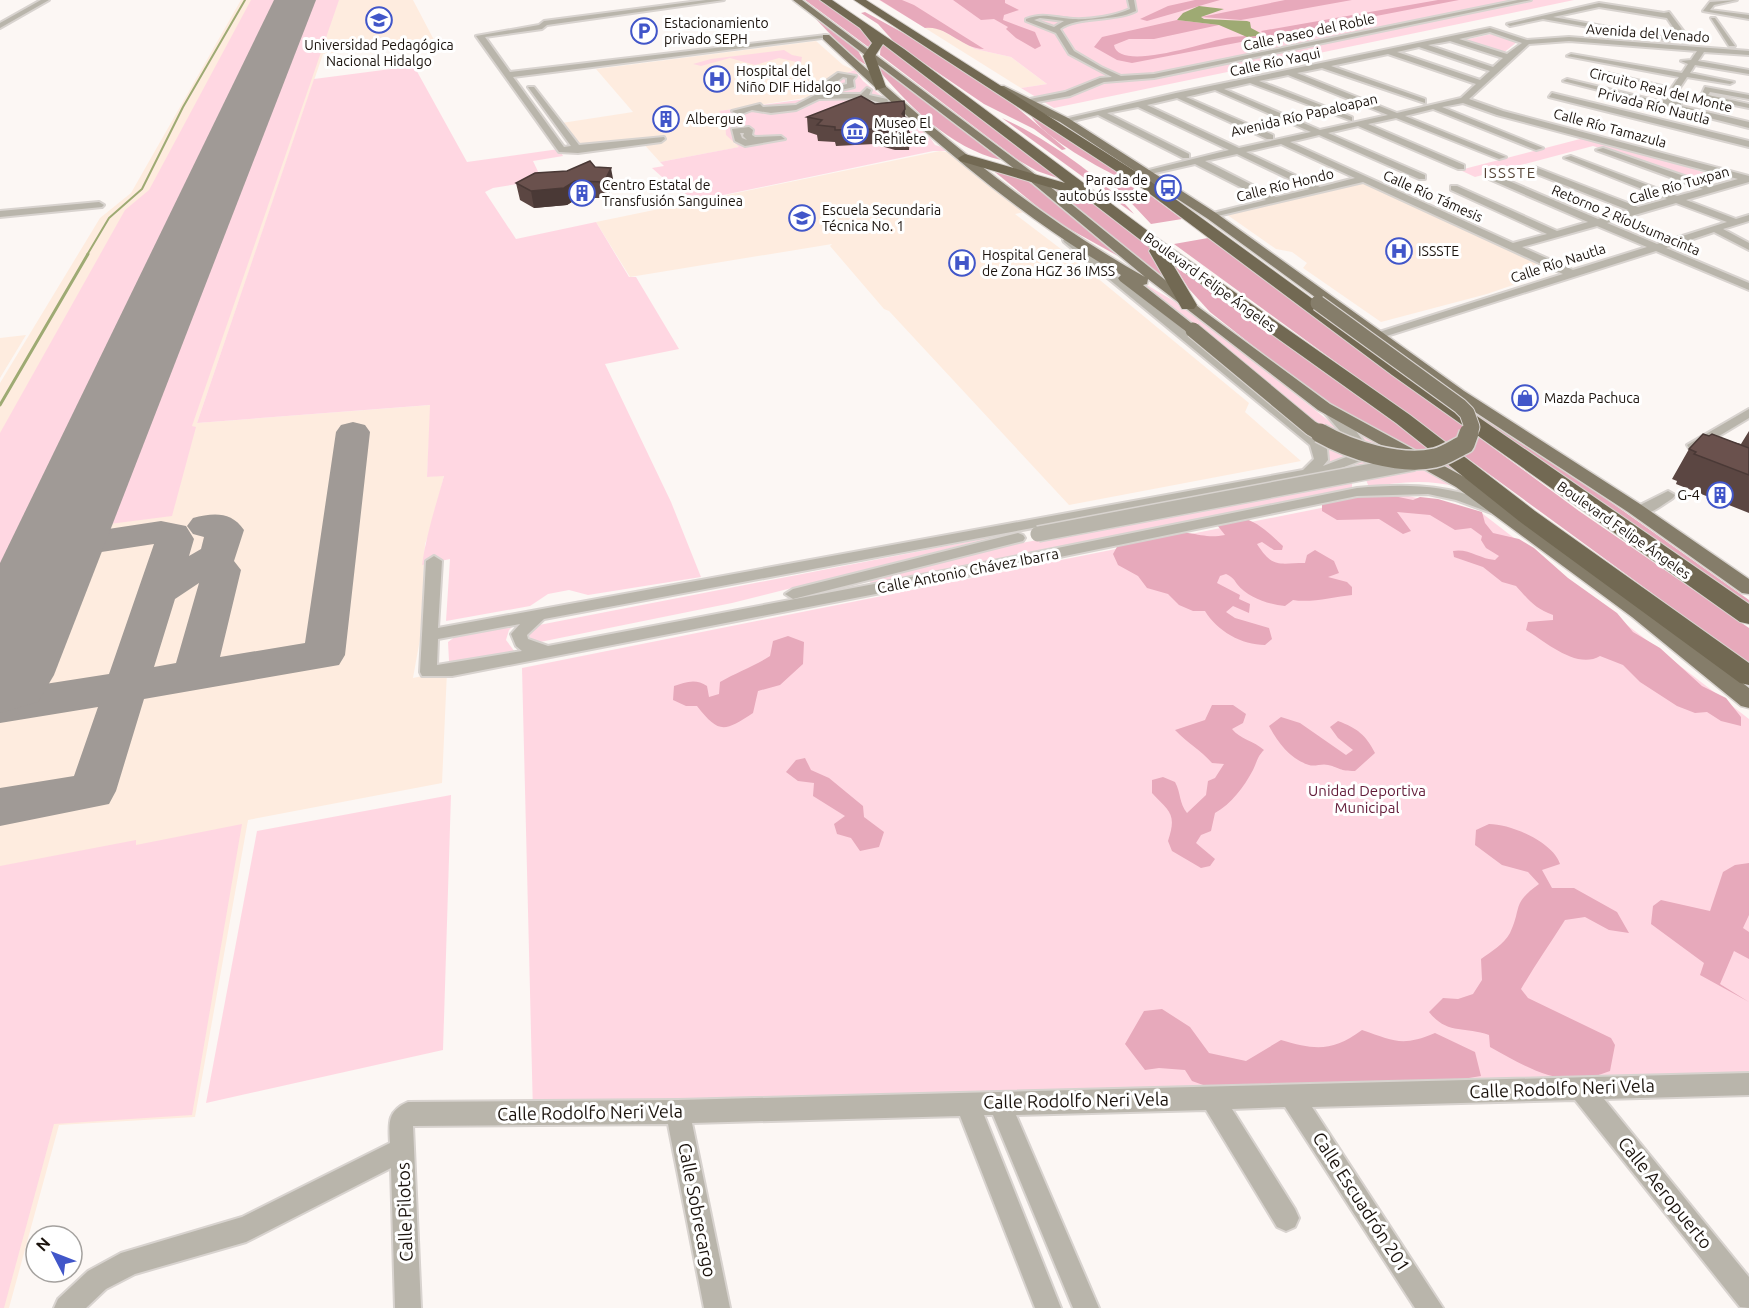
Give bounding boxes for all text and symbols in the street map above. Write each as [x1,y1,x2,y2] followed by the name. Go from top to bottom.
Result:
[364,5,394,35] school or university icon: Universidad Pedagógica Nacional Hidalgo
[1242,10,1376,54] street label: Calle Paseo del Roble
[664,15,769,47] place label: Estacionamiento privado SEPH
[629,16,659,46] parking icon: Estacionamiento privado SEPH
[1586,21,1710,45] street label: Avenida del Venado
[304,37,454,69] place label: Universidad Pedagógica Nacional Hidalgo
[1228,45,1322,79] street label: Calle Río Yaqui
[736,63,841,95] place label: Hospital del Niño DIF Hidalgo
[702,64,732,94] hospital icon: Hospital del Niño DIF Hidalgo
[1588,64,1734,116] street label: Circuito Real del Monte
[1596,84,1712,128] street label: Privada Río Nautla
[1229,90,1379,140] street label: Avenida Río Papaloapan
[651,104,681,134] building icon: Albergue
[1552,105,1668,151] street label: Calle Río Tamazula
[686,111,744,127] place label: Albergue
[874,115,931,147] place label: Museo El Rehilete
[840,116,870,146] museum icon: Museo El Rehilete
[1627,163,1731,207] street label: Calle Río Tuxpan
[1483,164,1537,181] district label: ISSSTE
[1235,165,1335,205] street label: Calle Río Hondo
[1381,167,1485,225] street label: Calle Río Támesis
[1059,172,1148,204] place label: Parada de autobús Issste
[1153,173,1183,203] bus stop icon: Parada de autobús Issste
[602,177,743,209] place label: Centro Estatal de Transfusión Sanguinea
[567,178,597,208] building icon: Centro Estatal de Transfusión Sanguinea
[1549,181,1703,259] street label: Retorno 2 RíoUsumacinta
[822,202,941,234] place label: Escuela Secundaria Técnica No. 1
[787,203,817,233] school or university icon: Escuela Secundaria Técnica No. 1
[1141,228,1280,335] street label: Boulevard Felipe Ángeles
[1384,236,1414,266] hospital icon: ISSSTE
[1508,240,1608,286] street label: Calle Río Nautla
[1418,243,1459,259] place label: ISSSTE
[982,247,1115,279] place label: Hospital General de Zona HGZ 36 IMSS
[947,248,977,278] hospital icon: Hospital General de Zona HGZ 36 IMSS
[1510,383,1540,413] shop icon: Mazda Pachuca
[1544,390,1640,406] place label: Mazda Pachuca
[1554,477,1694,582] street label: Boulevard Felipe Ángeles
[1705,480,1735,510] building icon: G-4
[1677,486,1700,503] place label: G-4
[876,545,1060,596] street label: Calle Antonio Chávez Ibarra
[1308,782,1426,816] park label: Unidad Deportiva Municipal
[1469,1075,1655,1101] street label: Calle Rodolfo Neri Vela
[983,1088,1169,1112] street label: Calle Rodolfo Neri Vela
[497,1100,683,1124] street label: Calle Rodolfo Neri Vela
[1309,1128,1414,1275] street label: Calle Escuadrón 201
[1615,1132,1717,1252] street label: Calle Aeropuerto
[675,1141,721,1279] street label: Calle Sobrecargo
[392,1162,416,1262] street label: Calle Pilotos
[24,1224,84,1284] north arrow
[32,1234,54,1254] text: N

